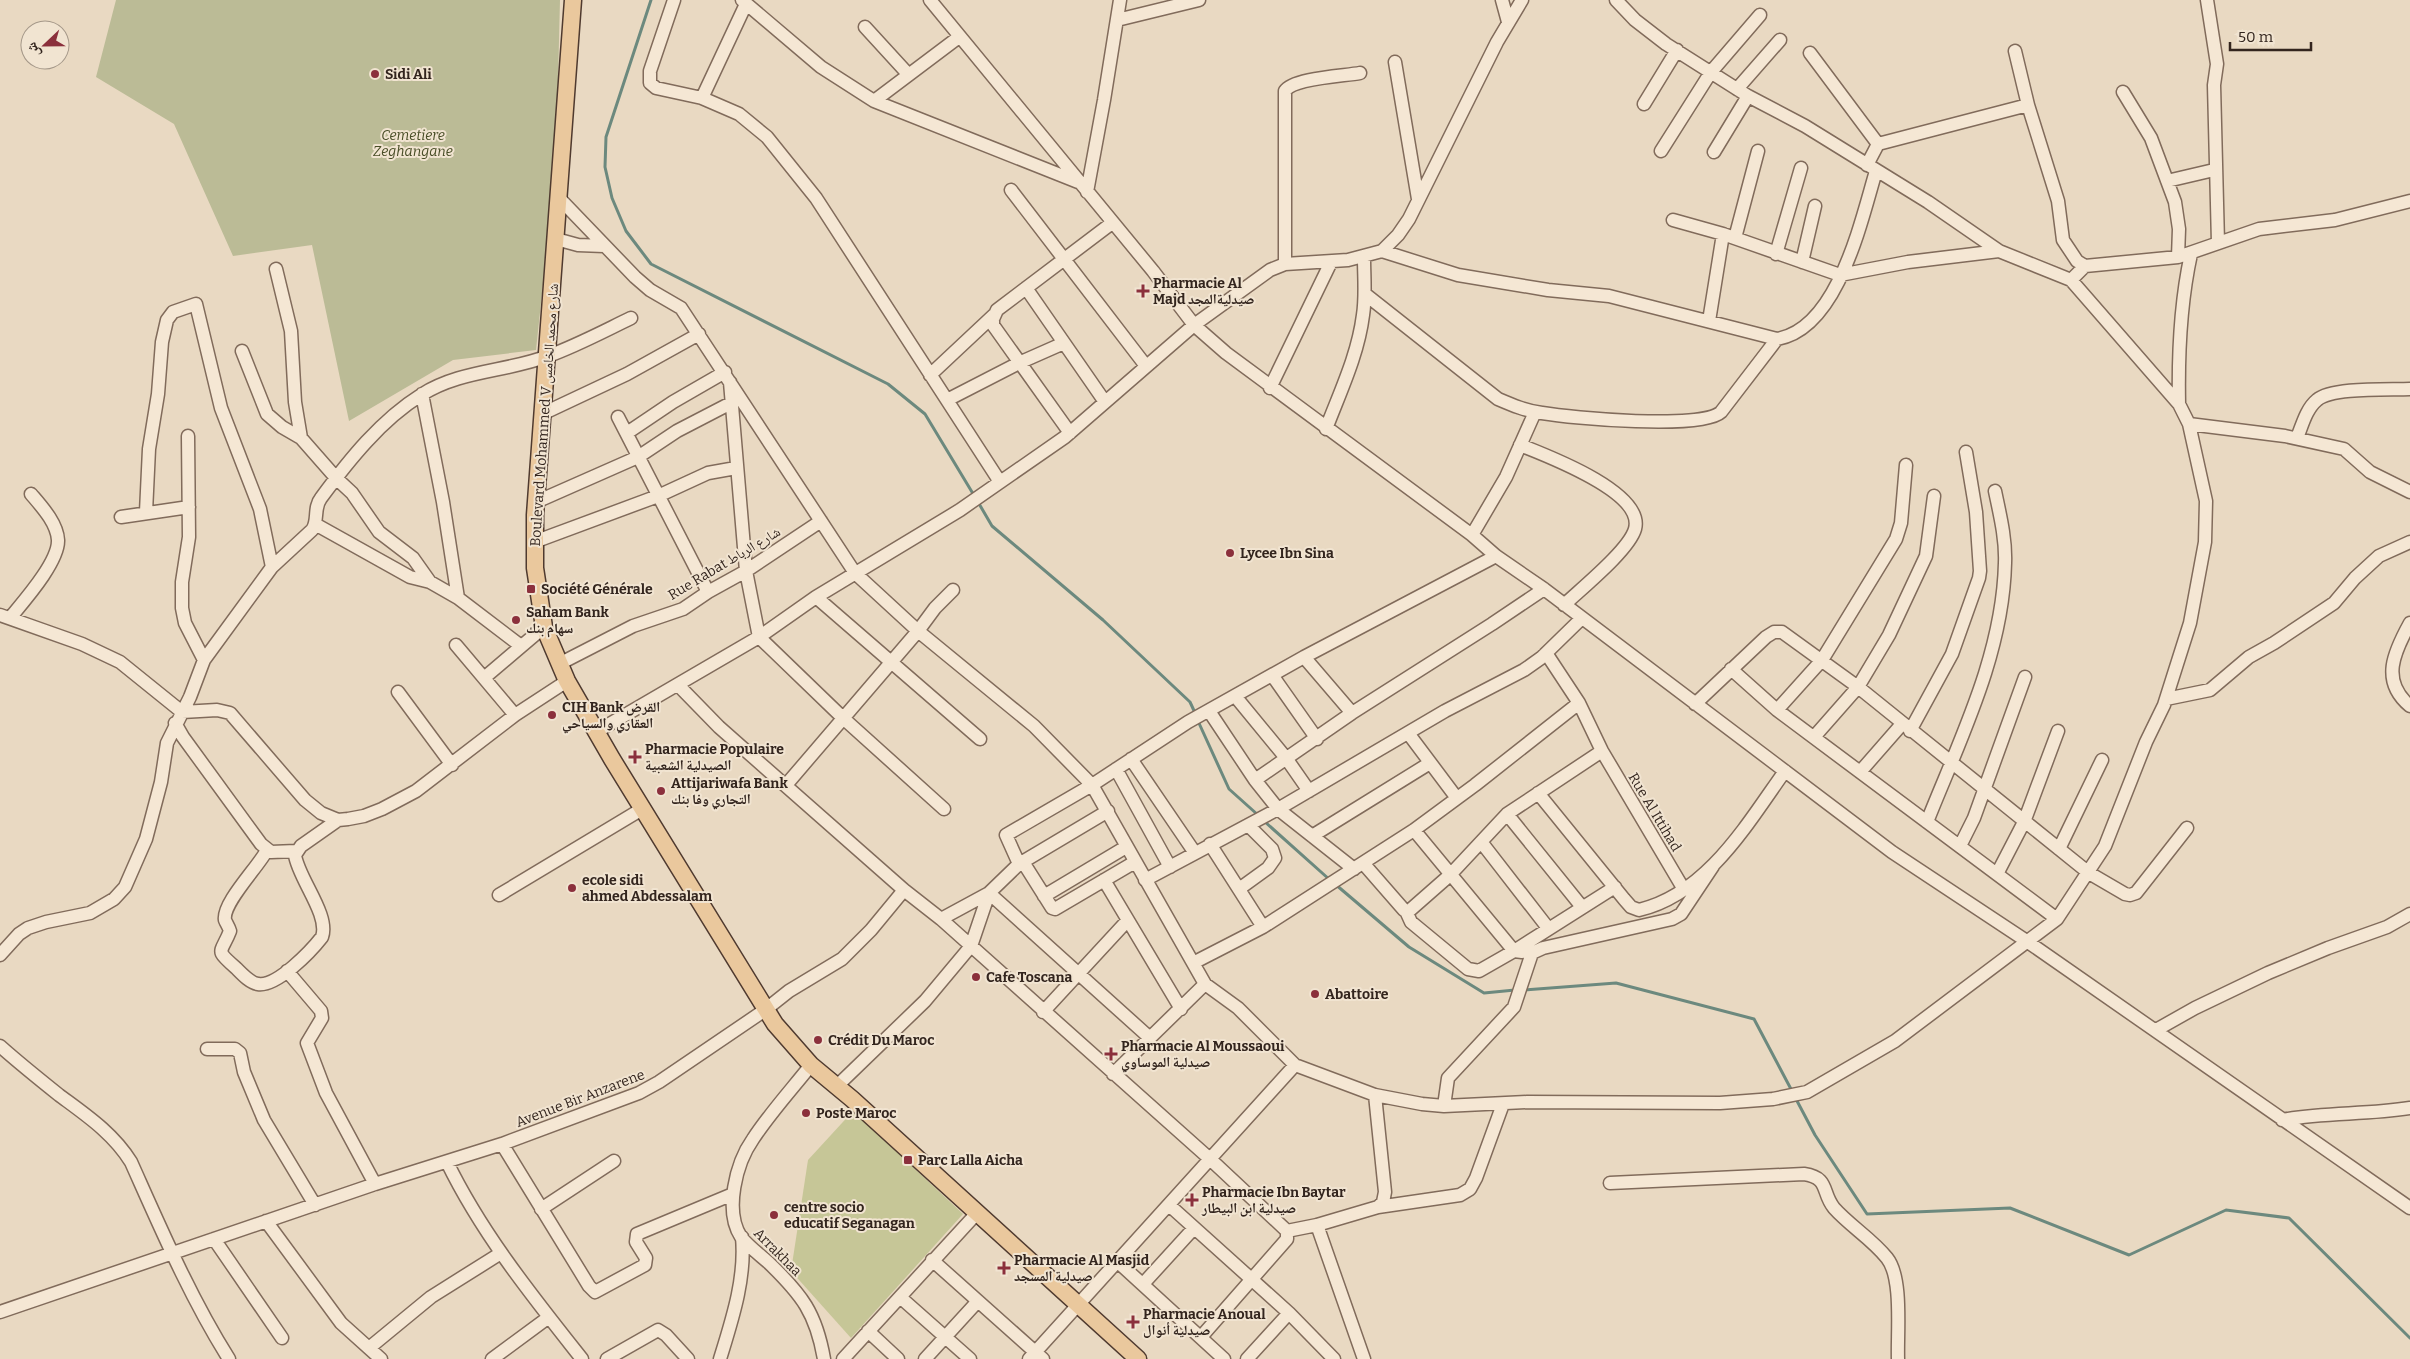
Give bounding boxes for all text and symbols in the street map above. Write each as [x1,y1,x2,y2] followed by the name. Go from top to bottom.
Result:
[20,20,70,70] north arrow
[2230,20,2311,52] scale bar
[2238,28,2274,46] text: 50 m
[23,39,44,60] text: ش
[385,66,432,83] place label: Sidi Ali
[369,68,381,80] marker: Sidi Ali
[373,127,453,160] park label: Cemetiere Zeghangane
[1153,275,1254,308] place label: Pharmacie Al Majd صيدليةالمجد
[527,283,563,547] street label: Boulevard Mohammed V شارع محمد الخامس
[1137,285,1149,297] marker: Pharmacie Al Majd صيدليةالمجد
[665,523,784,605] street label: Rue Rabat شارع الرباط
[1240,545,1334,562] place label: Lycee Ibn Sina
[1224,547,1236,559] marker: Lycee Ibn Sina
[541,581,653,598] place label: Société Générale
[525,583,537,595] marker: Société Générale
[526,604,609,638] place label: Saham Bank سهام بنك
[510,614,522,626] marker: Saham Bank سهام بنك
[562,699,660,734] place label: CIH Bank القرض العقاري والسياحي
[546,709,558,721] marker: CIH Bank القرض العقاري والسياحي
[645,741,784,774] place label: Pharmacie Populaire الصيدلية الشعبية
[629,751,641,763] marker: Pharmacie Populaire الصيدلية الشعبية
[1624,770,1685,855] street label: Rue Al Ittihad
[671,775,788,810] place label: Attijariwafa Bank التجاري وفا بنك
[655,785,667,797] marker: Attijariwafa Bank التجاري وفا بنك
[582,872,713,905] place label: ecole sidi ahmed Abdessalam
[566,882,578,894] marker: ecole sidi ahmed Abdessalam
[986,969,1073,986] place label: Cafe Toscana
[970,971,982,983] marker: Cafe Toscana
[1325,986,1389,1003] place label: Abattoire
[1309,988,1321,1000] marker: Abattoire
[828,1032,934,1049] place label: Crédit Du Maroc
[812,1034,824,1046] marker: Crédit Du Maroc
[1121,1038,1285,1073] place label: Pharmacie Al Moussaoui صيدلية الموساوي
[1105,1048,1117,1060] marker: Pharmacie Al Moussaoui صيدلية الموساوي
[513,1066,647,1131] street label: Avenue Bir Anzarene
[816,1105,896,1122] place label: Poste Maroc
[800,1107,812,1119] marker: Poste Maroc
[918,1152,1023,1169] place label: Parc Lalla Aicha
[902,1154,914,1166] marker: Parc Lalla Aicha
[1201,1184,1346,1217] place label: Pharmacie Ibn Baytar صيدلية ابن البيطار
[1186,1194,1198,1206] marker: Pharmacie Ibn Baytar صيدلية ابن البيطار
[784,1199,915,1232] place label: centre socio educatif Seganagan
[768,1209,780,1221] marker: centre socio educatif Seganagan
[750,1225,805,1280] street label: Arrakhaa
[1014,1252,1150,1285] place label: Pharmacie Al Masjid صيدلية المسجد
[998,1262,1010,1274] marker: Pharmacie Al Masjid صيدلية المسجد
[1143,1306,1266,1339] place label: Pharmacie Anoual صيدلية أنوال
[1127,1316,1139,1328] marker: Pharmacie Anoual صيدلية أنوال

